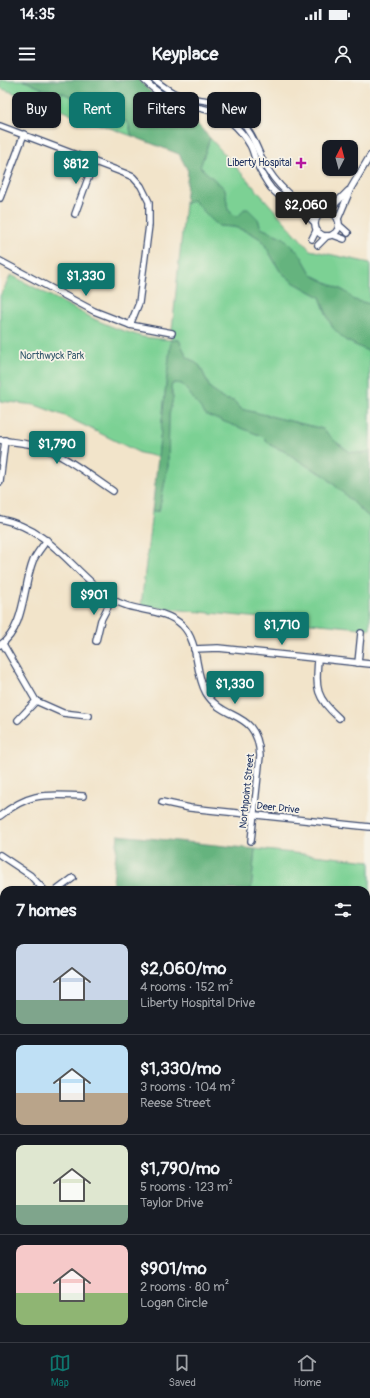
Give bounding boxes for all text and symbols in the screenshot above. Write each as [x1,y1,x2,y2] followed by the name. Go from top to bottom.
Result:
[20,5,55,24] text: 14:35
[16,43,38,65] icon: menu
[152,43,218,66] text: Keyplace
[332,43,354,65] icon: person
[12,92,61,128] chip: Buy
[69,92,125,128] chip: Rent
[133,92,199,128] chip: Filters
[207,92,261,128] chip: New
[322,140,358,176] north arrow
[322,140,358,176] map controls
[52,151,100,185] pin: $812
[63,156,89,172] text: $812
[227,157,292,169] place label: Liberty Hospital
[295,157,307,169] marker: Liberty Hospital
[273,192,339,226] pin: $2,060
[285,197,327,213] text: $2,060
[53,263,119,297] pin: $1,330
[67,268,105,284] text: $1,330
[20,350,85,362] park label: Northwyck Park
[24,431,90,465] pin: $1,790
[38,436,76,452] text: $1,790
[70,582,118,616] pin: $901
[80,587,108,603] text: $901
[249,612,315,646] pin: $1,710
[264,617,300,633] text: $1,710
[202,671,268,705] pin: $1,330
[216,676,254,692] text: $1,330
[237,752,257,829] street label: Northpoint Street
[256,800,300,816] street label: Deer Drive
[332,899,354,921] icon: filters
[16,900,76,921] text: 7 homes
[140,958,226,979] text: $2,060/mo
[48,960,96,1008] icon: home
[140,979,234,995] text: 4 rooms · 152 m²
[140,995,255,1011] text: Liberty Hospital Drive
[140,1058,221,1079] text: $1,330/mo
[48,1061,96,1109] icon: home
[140,1079,235,1095] text: 3 rooms · 104 m²
[140,1095,211,1111] text: Reese Street
[140,1158,220,1179] text: $1,790/mo
[48,1161,96,1209] icon: home
[140,1179,233,1195] text: 5 rooms · 123 m²
[140,1195,203,1211] text: Taylor Drive
[140,1258,207,1279] text: $901/mo
[48,1261,96,1309] icon: home
[140,1279,229,1295] text: 2 rooms · 80 m²
[140,1295,208,1311] text: Logan Circle
[49,1352,71,1389] tab: Map
[168,1352,196,1389] tab: Saved
[293,1352,321,1389] tab: Home

